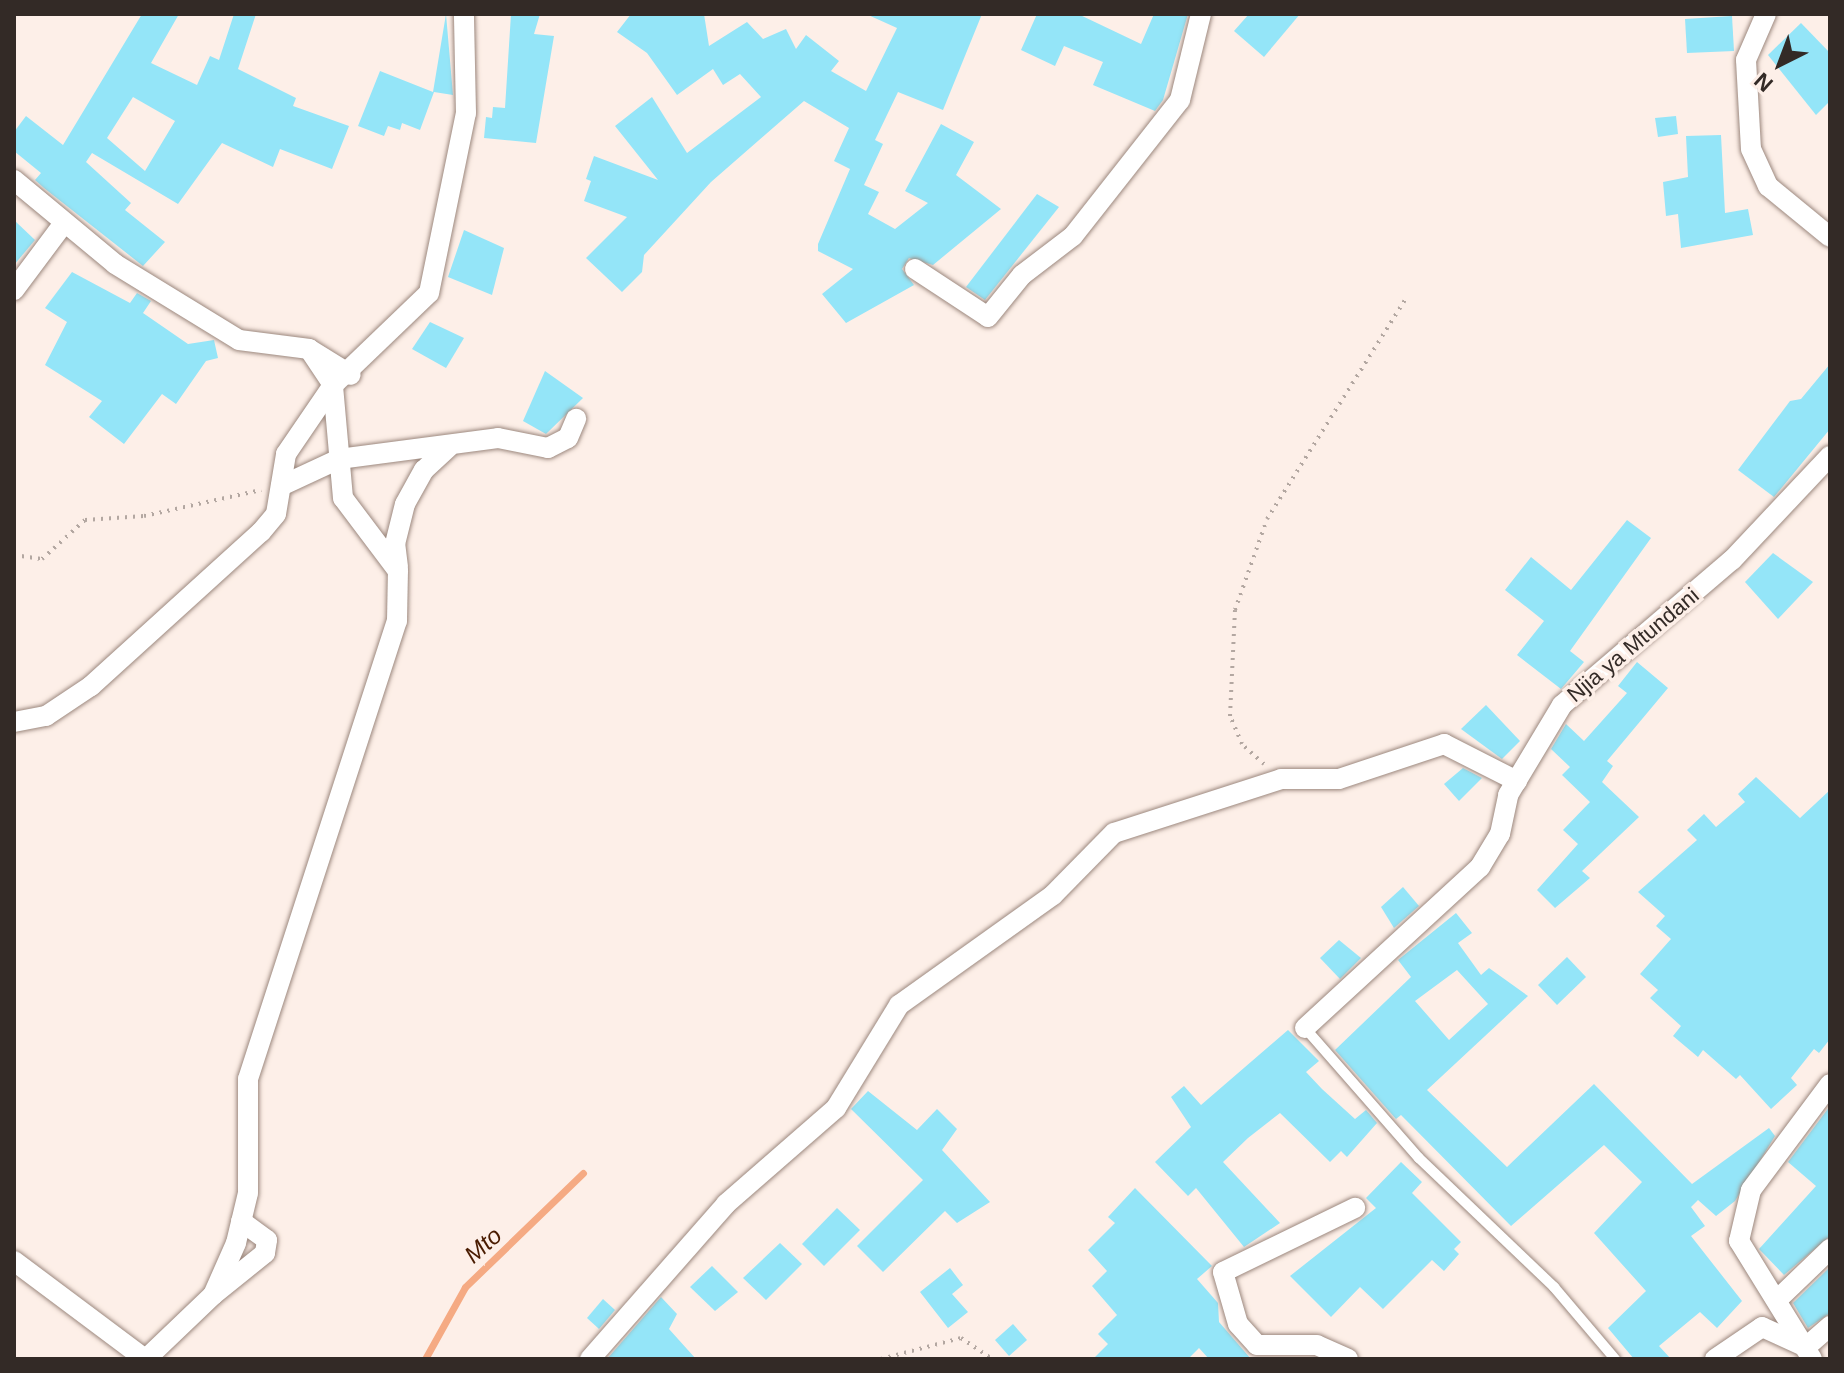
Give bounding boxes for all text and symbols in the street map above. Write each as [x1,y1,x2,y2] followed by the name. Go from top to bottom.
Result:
[1740,24,1820,104] north arrow
[1749,68,1778,97] text: N
[1562,582,1704,708] street label: Njia ya Mtundani
[458,1221,508,1269] water label: Mto

